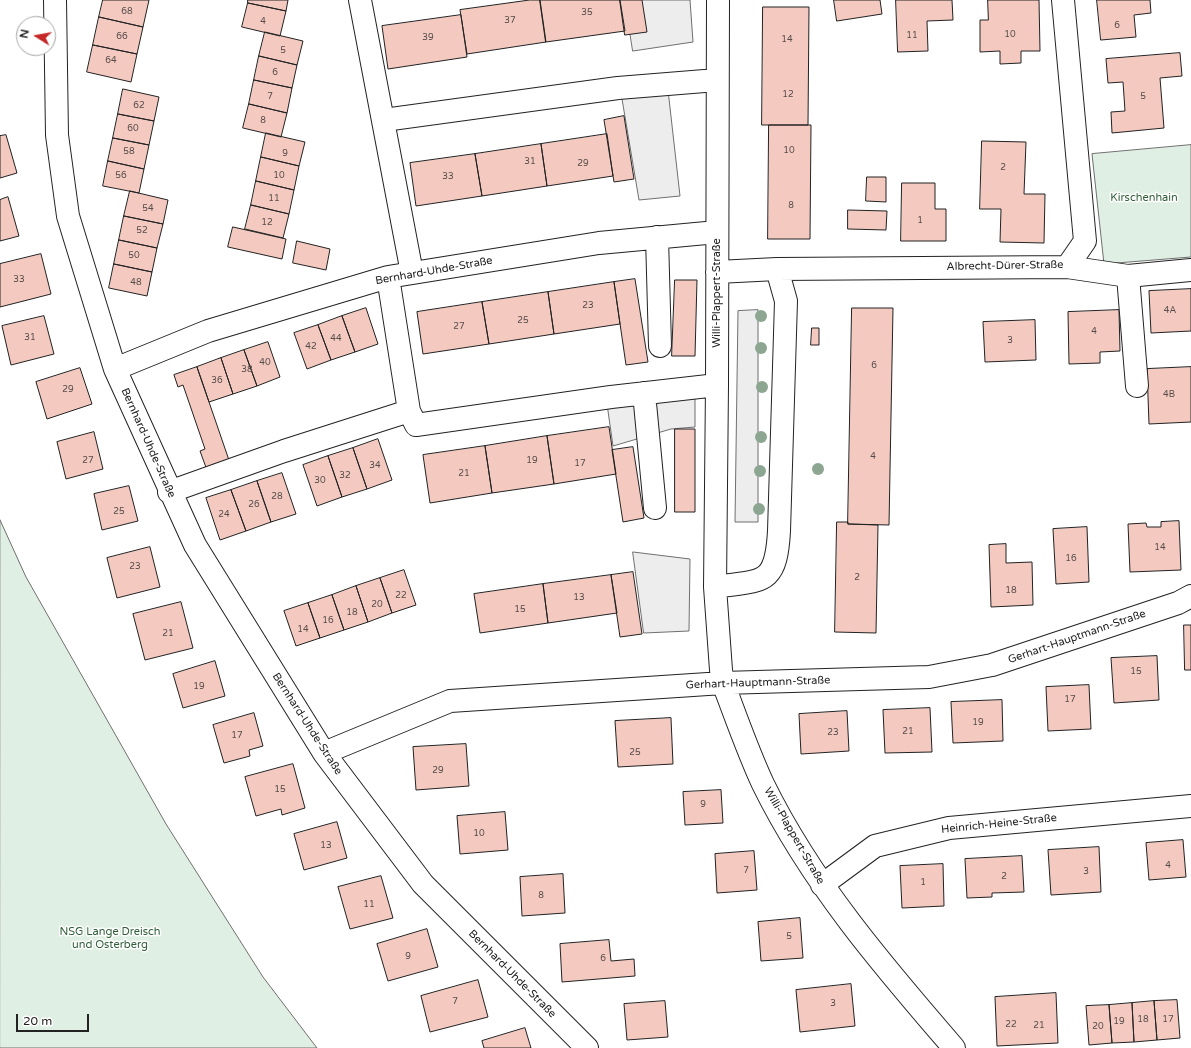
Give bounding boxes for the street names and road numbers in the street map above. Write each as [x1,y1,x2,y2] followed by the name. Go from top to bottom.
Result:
[710,238,724,348] street label: Willi-Plappert-Straße
[374,254,494,288] street label: Bernhard-Uhde-Straße
[946,258,1064,274] street label: Albrecht-Dürer-Straße
[118,386,178,500] street label: Bernhard-Uhde-Straße
[1006,607,1148,667] street label: Gerhart-Hauptmann-Straße
[269,671,345,777] street label: Bernhard-Uhde-Straße
[685,674,831,692] street label: Gerhart-Hauptmann-Straße
[761,785,827,887] street label: Willi-Plappert-Straße
[941,811,1057,837] street label: Heinrich-Heine-Straße
[465,927,559,1021] street label: Bernhard-Uhde-Straße

